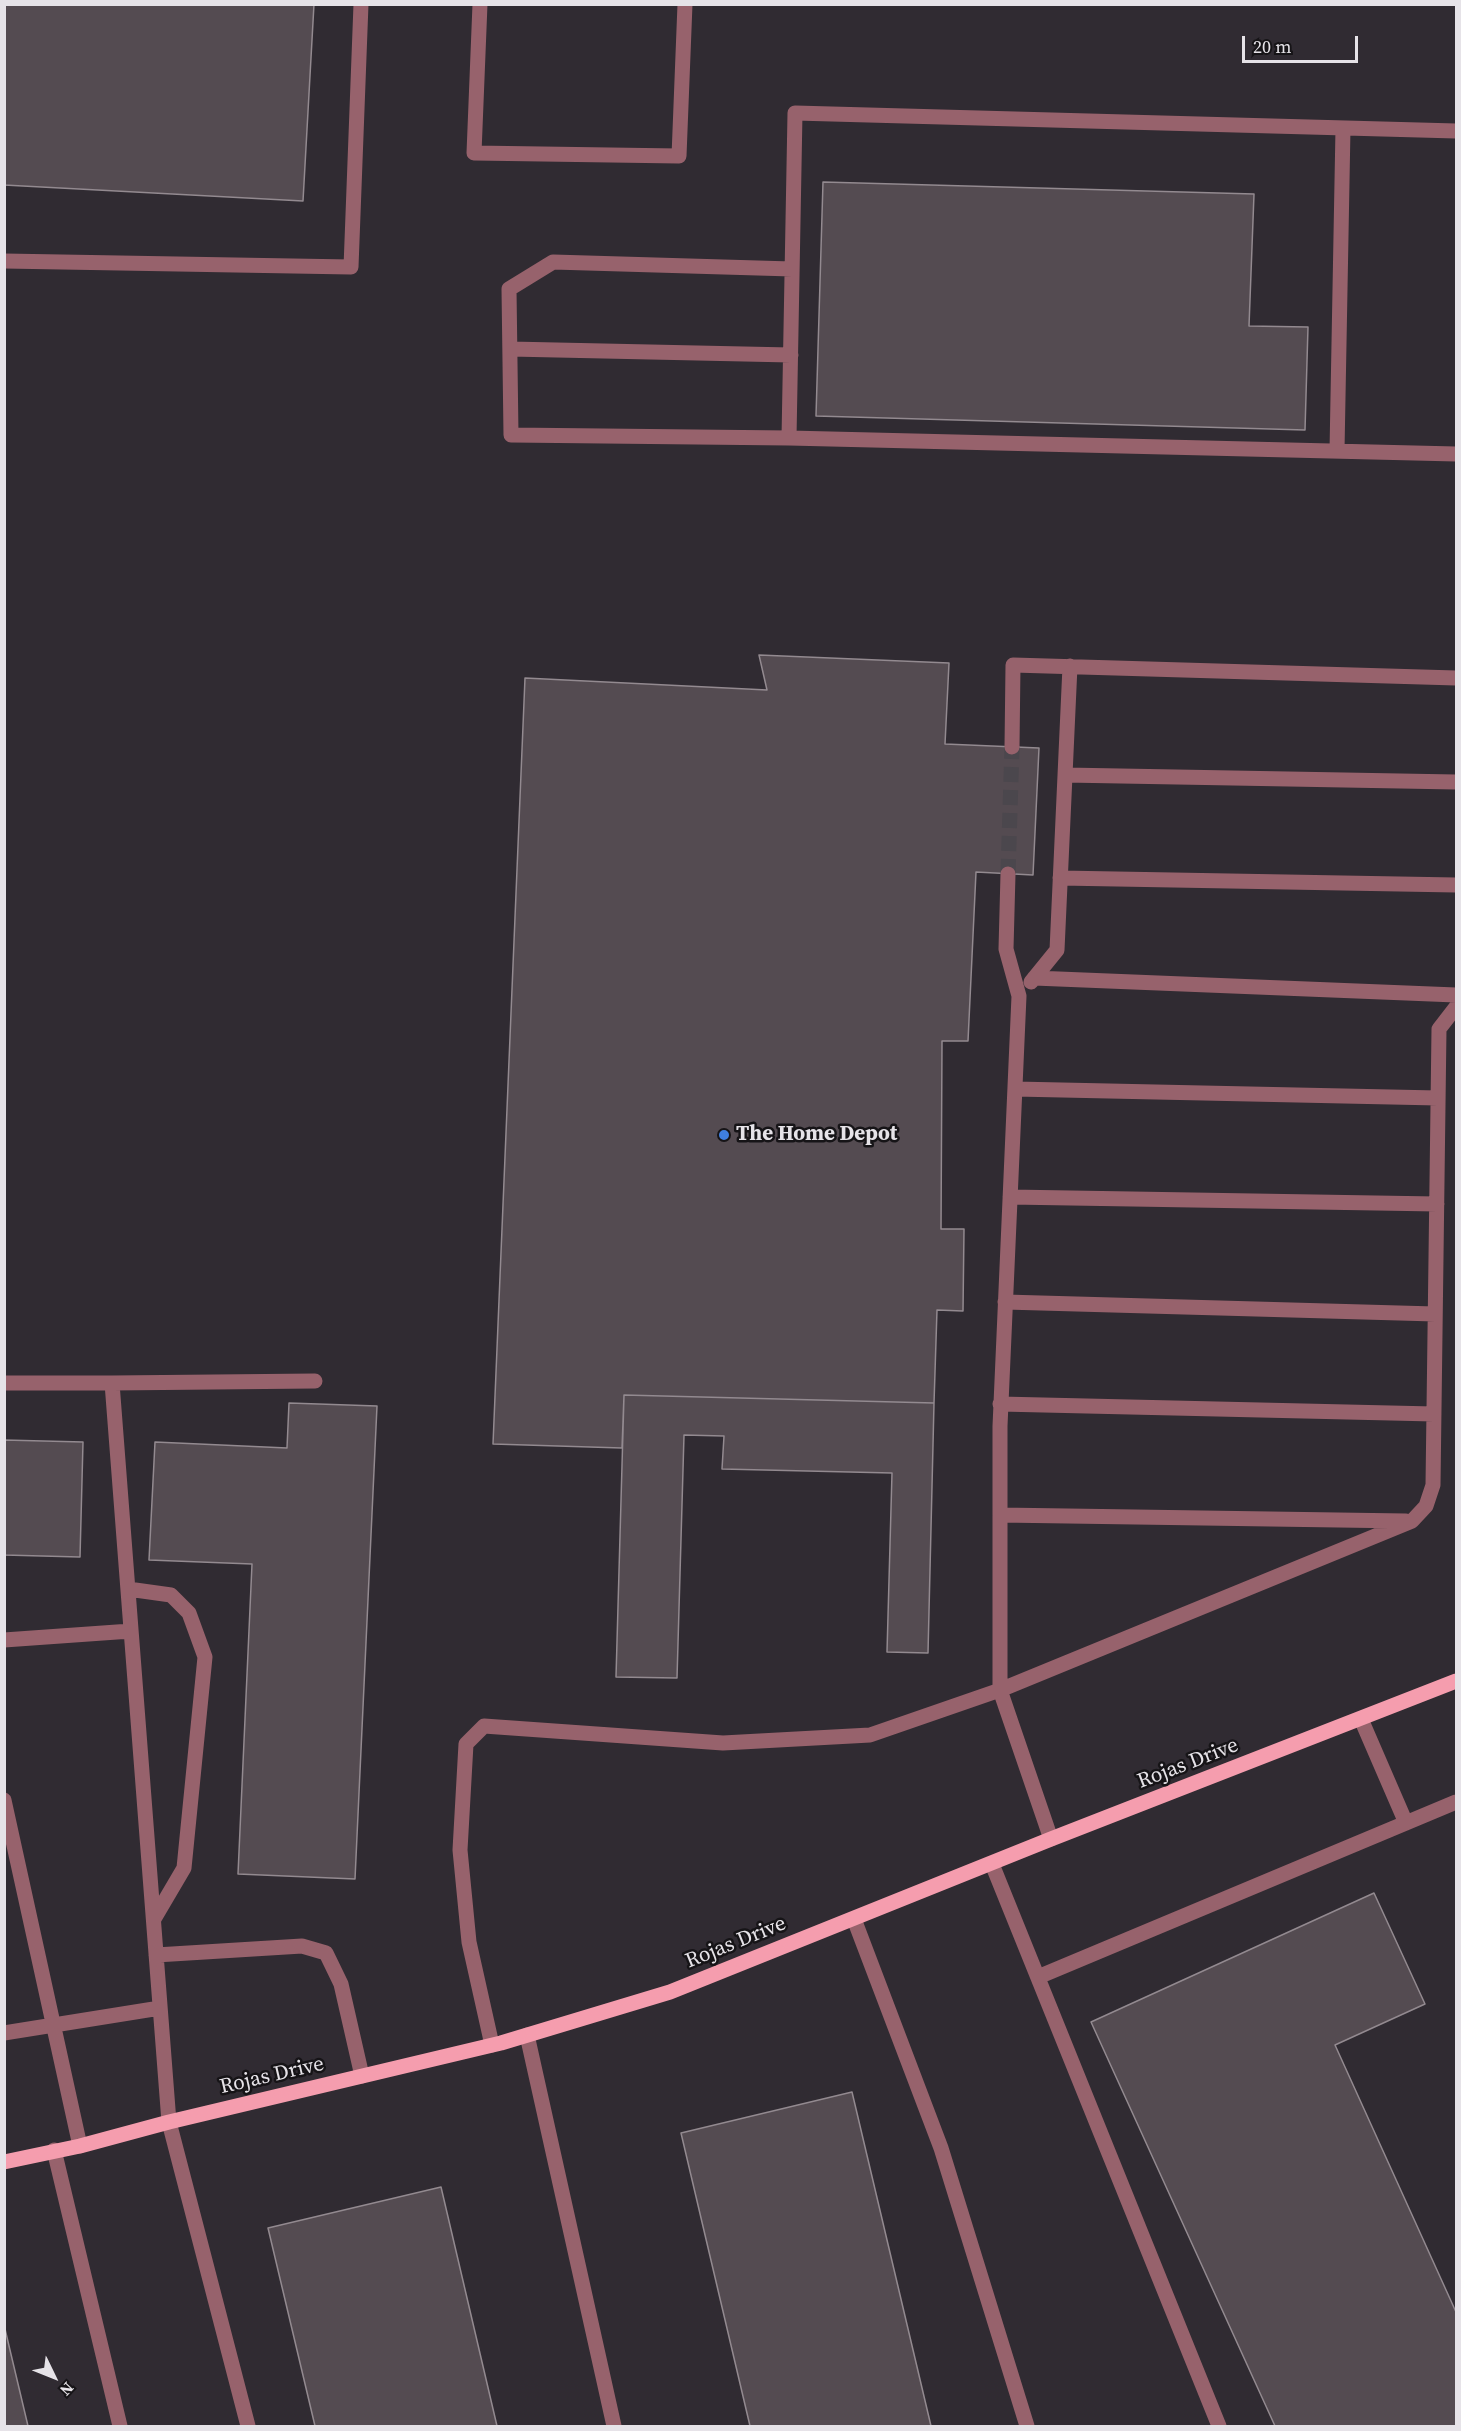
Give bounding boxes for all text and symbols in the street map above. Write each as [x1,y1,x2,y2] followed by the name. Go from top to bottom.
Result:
[1245,24,1360,62] scale bar
[1253,34,1291,59] text: 20 m
[736,1122,897,1148] place label: The Home Depot
[717,1128,731,1142] marker: The Home Depot
[1134,1733,1242,1795] street label: Rojas Drive
[682,1911,790,1975] street label: Rojas Drive
[217,2052,327,2100] street label: Rojas Drive
[24,2347,84,2407] north arrow
[55,2378,79,2401] text: N

